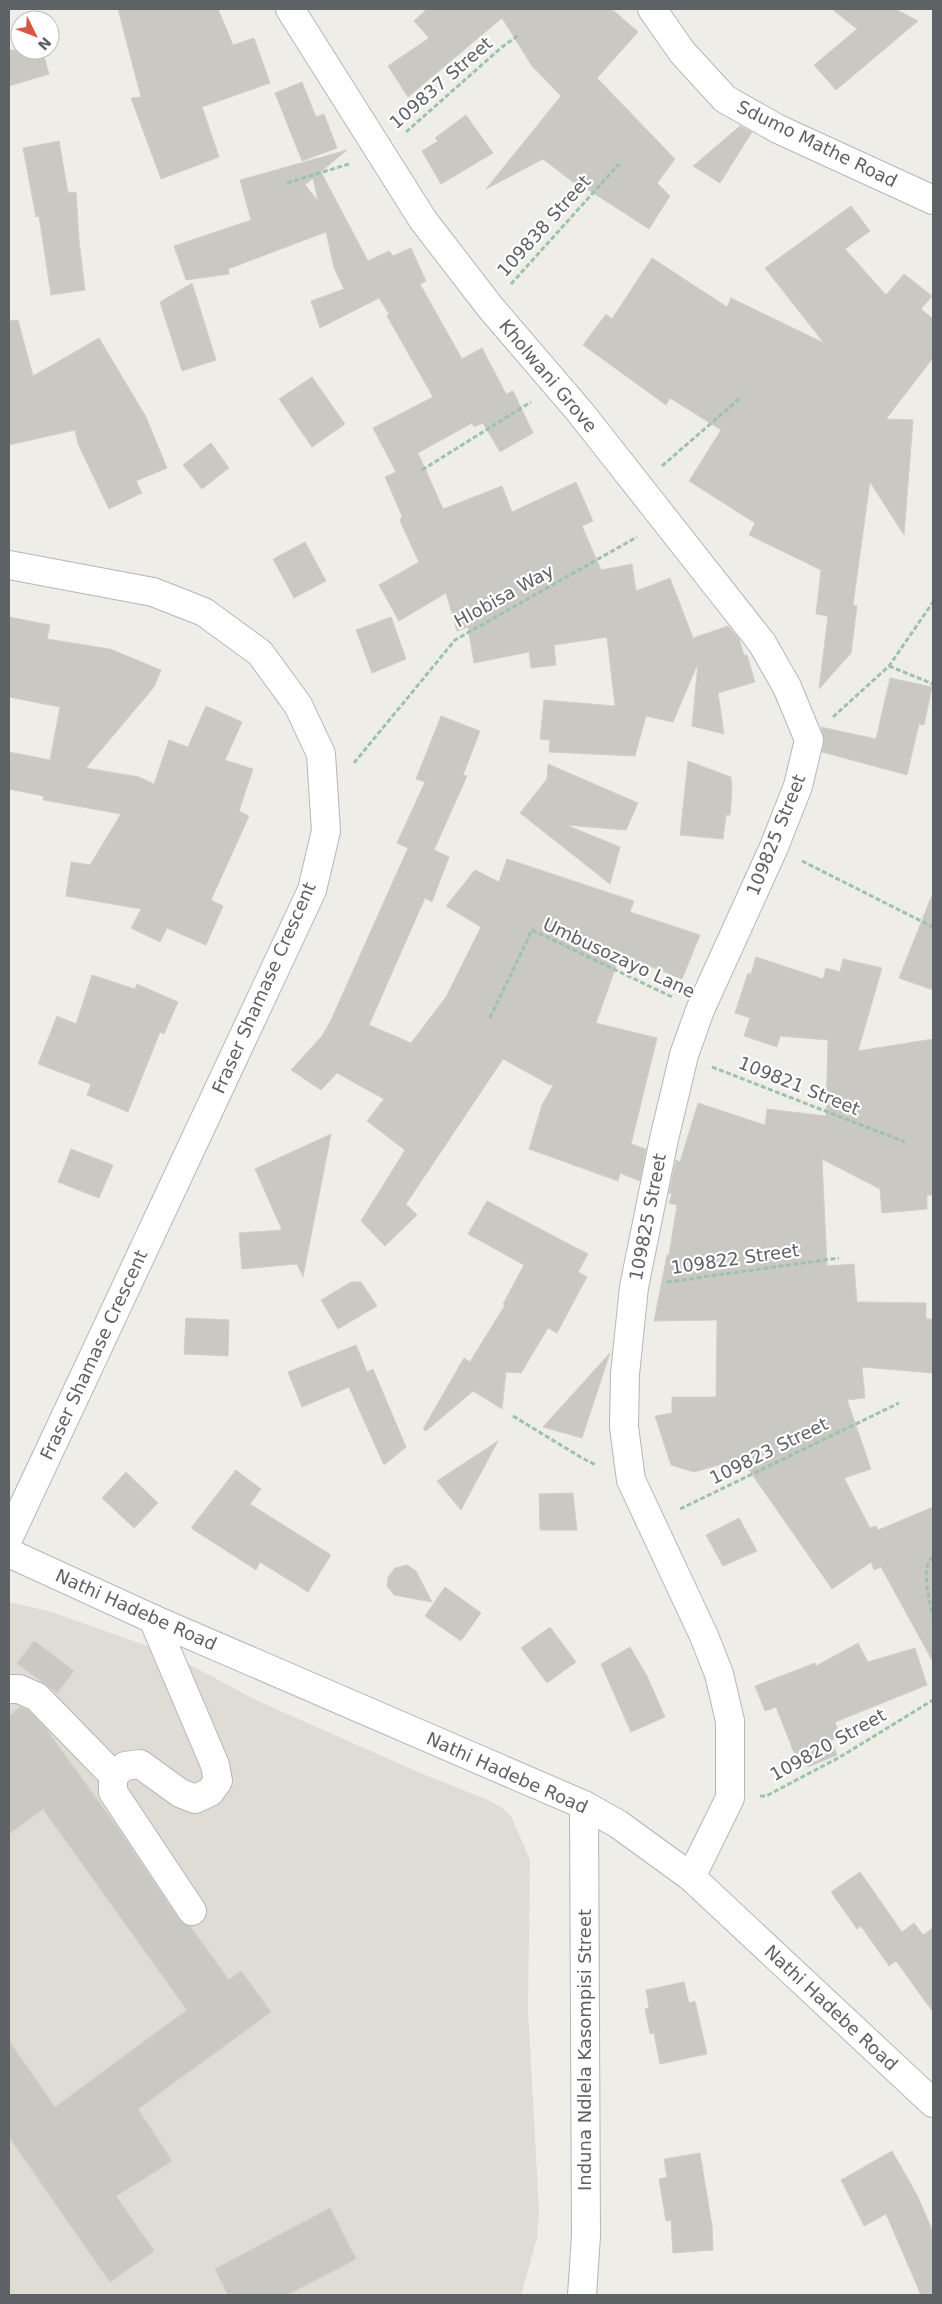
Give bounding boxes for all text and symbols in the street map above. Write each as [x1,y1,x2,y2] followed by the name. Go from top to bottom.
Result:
[10,10,60,60] north arrow
[385,32,496,133] street label: 109837 Street
[35,34,55,53] text: N
[734,96,901,191] street label: Sdumo Mathe Road
[493,171,595,281] street label: 109838 Street
[495,315,602,436] street label: Kholwani Grove
[450,559,557,632] street label: Hlobisa Way
[742,771,809,899] street label: 109825 Street
[207,879,320,1097] street label: Fraser Shamase Crescent
[540,913,699,1002] street label: Umbusozayo Lane
[735,1052,863,1119] street label: 109821 Street
[625,1152,670,1282] street label: 109825 Street
[670,1239,800,1278] street label: 109822 Street
[36,1247,151,1463] street label: Fraser Shamase Crescent
[706,1413,831,1488] street label: 109823 Street
[52,1565,220,1655] street label: Nathi Hadebe Road
[766,1704,889,1785] street label: 109820 Street
[423,1728,591,1818] street label: Nathi Hadebe Road
[574,1909,595,2191] street label: Induna Ndlela Kasompisi Street
[761,1941,902,2075] street label: Nathi Hadebe Road

